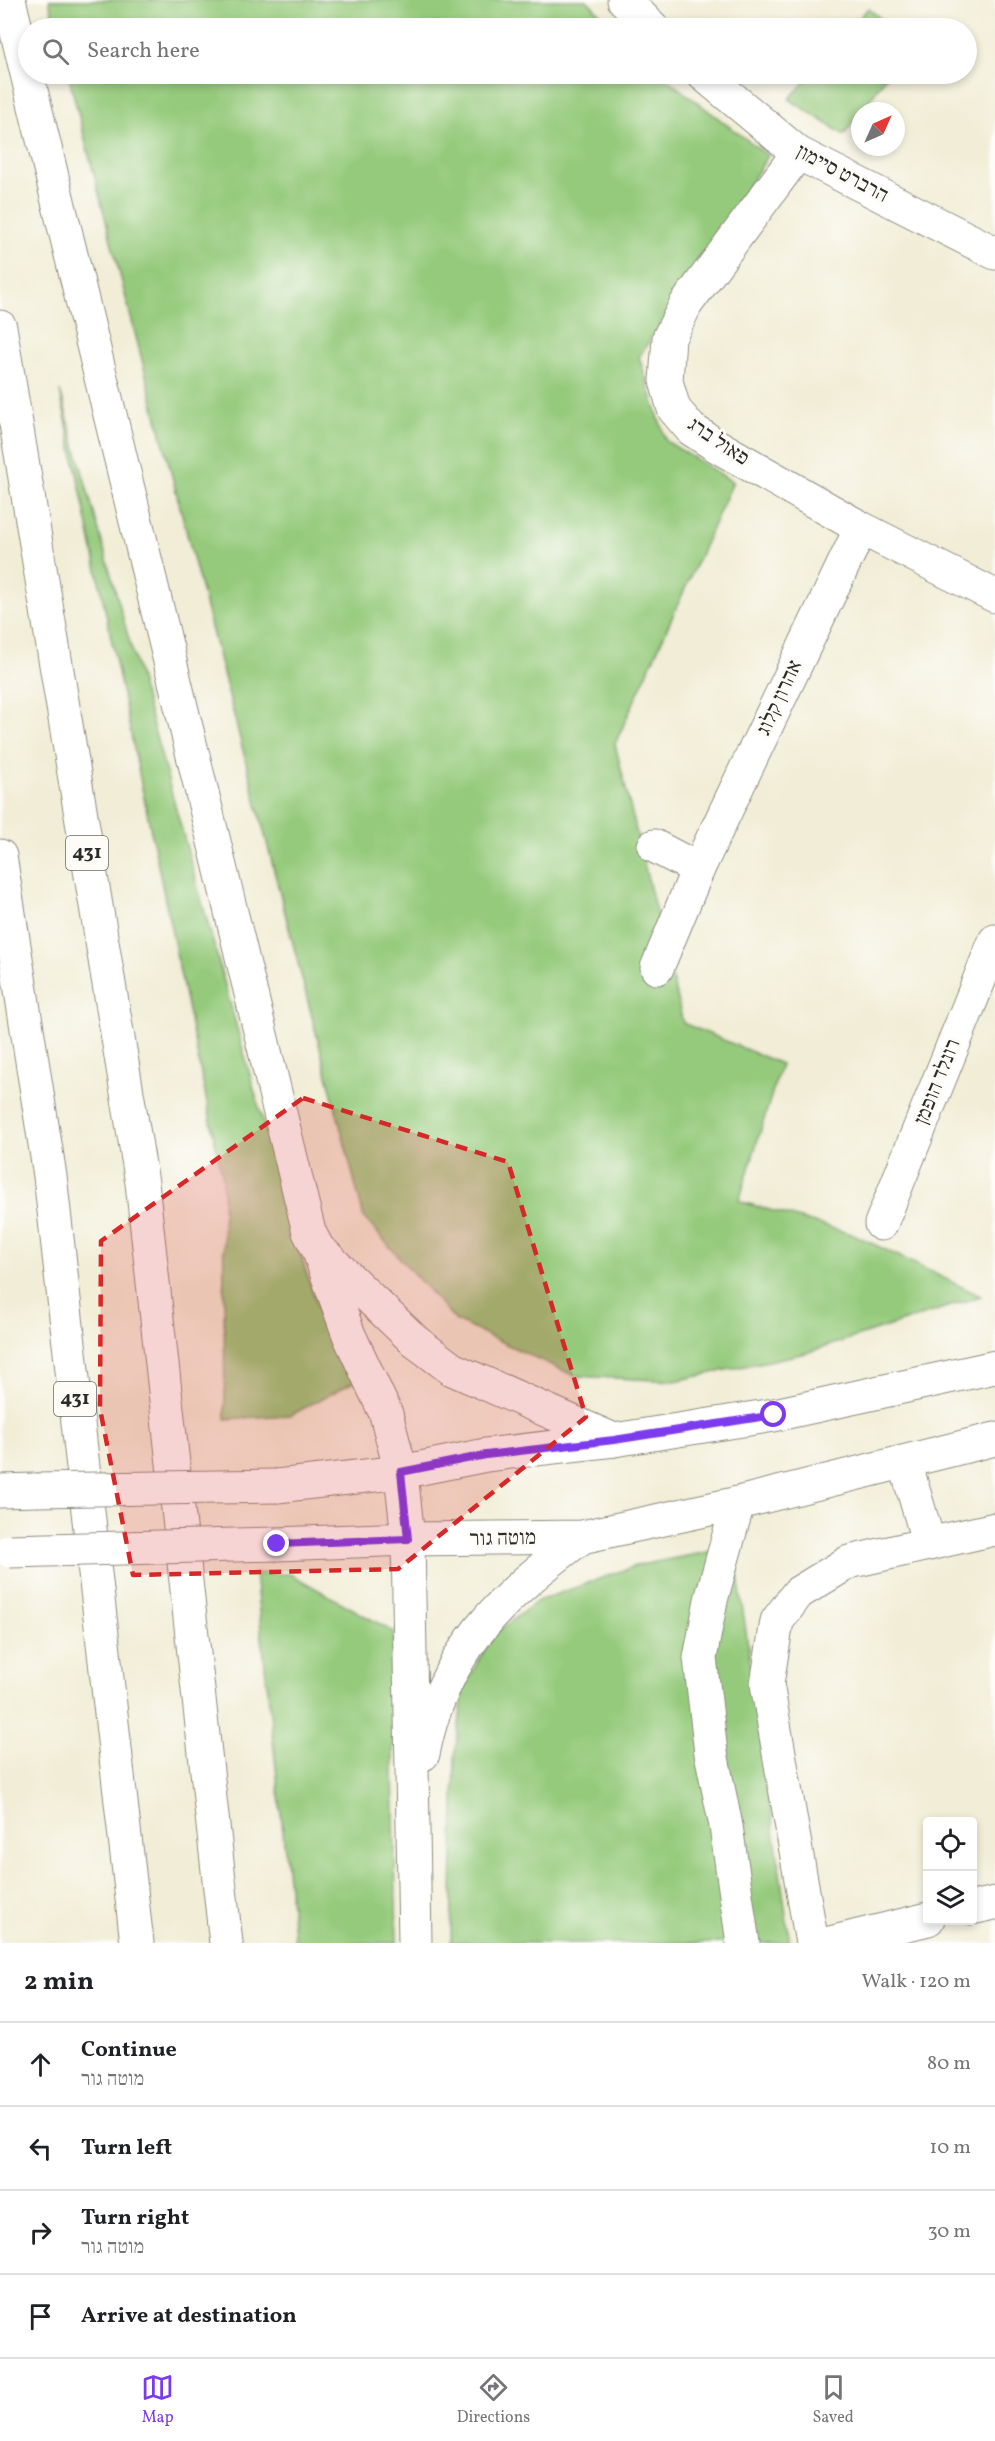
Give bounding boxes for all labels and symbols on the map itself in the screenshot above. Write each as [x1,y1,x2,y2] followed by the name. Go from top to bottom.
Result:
[851,102,905,156] north arrow
[791,138,893,210] street label: הרברט סיימון
[681,411,755,473] street label: פאול ברג
[750,655,810,741] street label: אהרון קלוג
[66,836,108,870] road number: 431
[908,1035,968,1129] street label: רונלד הופמן
[54,1382,96,1416] road number: 431
[760,1401,786,1427] route start
[470,1524,536,1554] street label: מוטה גור
[263,1530,289,1556] route end

